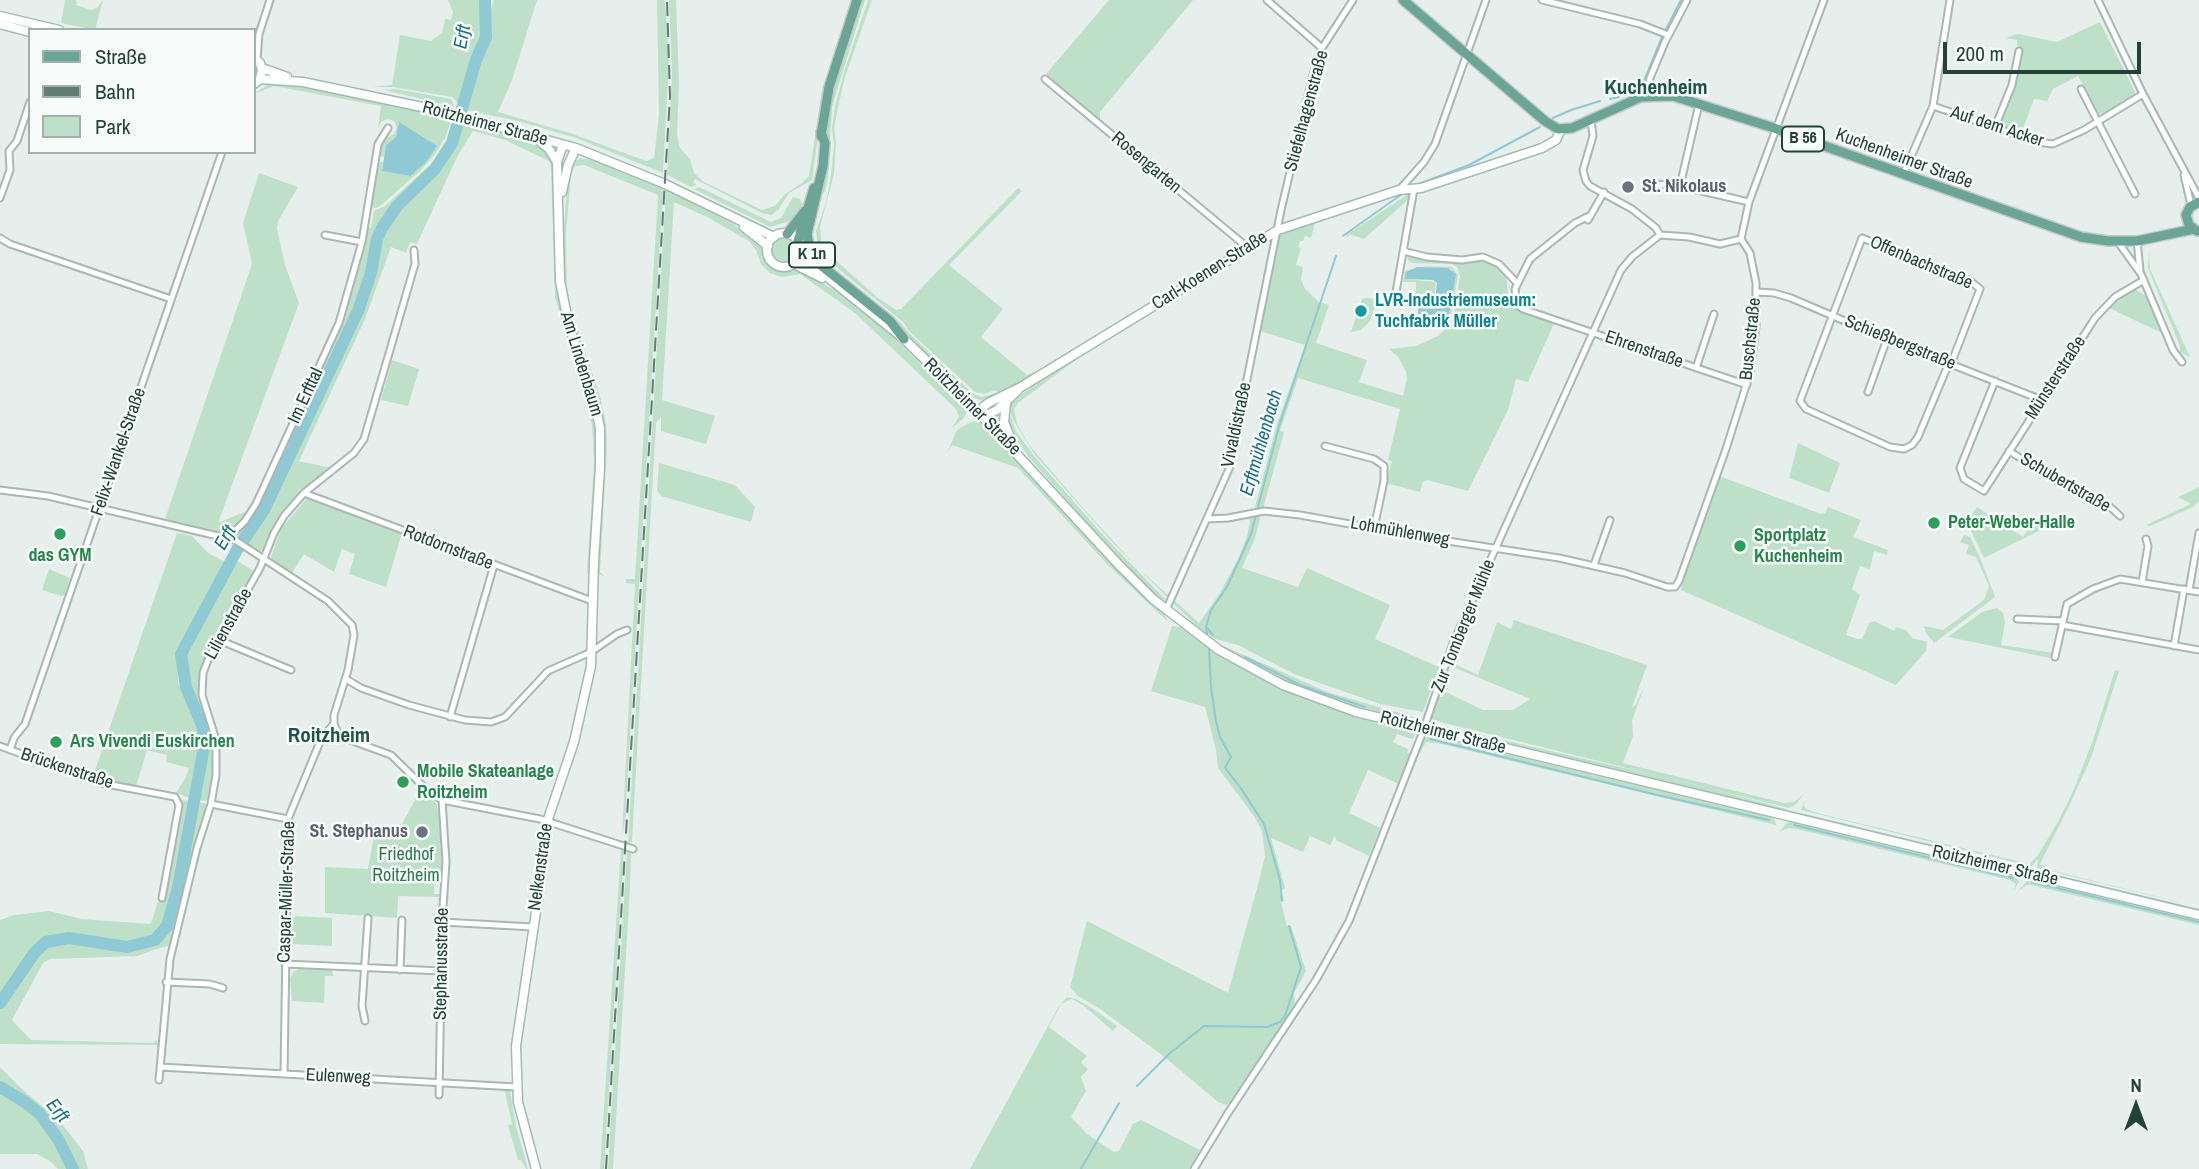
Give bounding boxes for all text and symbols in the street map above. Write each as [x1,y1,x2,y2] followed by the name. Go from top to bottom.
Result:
[450,23,476,51] water label: Erft
[28,28,256,154] legend
[1947,28,2145,72] scale bar
[1956,39,2004,68] text: 200 m
[95,42,147,71] text: Straße
[1280,48,1334,174] street label: Stiefelhagenstraße
[1604,75,1708,101] district label: Kuchenheim
[95,77,135,106] text: Bahn
[420,97,550,151] street label: Roitzheimer Straße
[1948,102,2046,152] street label: Auf dem Acker
[95,112,130,141] text: Park
[1832,124,1976,194] street label: Kuchenheimer Straße
[1782,127,1824,152] road number: B 56
[1107,128,1185,198] street label: Rosengarten
[1642,176,1726,198] place label: St. Nikolaus
[1620,179,1636,195] marker: St. Nikolaus
[1148,227,1272,315] street label: Carl-Koenen-Straße
[1866,232,1976,294] street label: Offenbachstraße
[789,243,835,268] road number: K 1n
[1375,290,1536,332] place label: LVR-Industriemuseum: Tuchfabrik Müller
[1736,297,1766,381] street label: Buschstraße
[1353,303,1369,319] marker: LVR-Industriemuseum: Tuchfabrik Müller
[555,309,607,419] street label: Am Lindenbaum
[1841,311,1959,375] street label: Schießbergstraße
[1602,327,1686,373] street label: Ehrenstraße
[2021,332,2091,424] street label: Münsterstraße
[919,354,1025,460] street label: Roitzheimer Straße
[284,365,328,427] street label: Im Erfttal
[1217,380,1257,470] street label: Vivaldistraße
[87,385,151,519] street label: Felix-Wankel-Straße
[1236,387,1288,499] water label: Erftmühlenbach
[2016,448,2114,518] street label: Schubertstraße
[1948,512,2075,534] place label: Peter-Weber-Halle
[1349,513,1451,551] street label: Lohmühlenweg
[1926,515,1942,531] marker: Peter-Weber-Halle
[400,521,496,575] street label: Rotdornstraße
[210,522,242,554] water label: Erft
[1754,525,1843,568] place label: Sportplatz Kuchenheim
[52,526,68,542] marker: das GYM
[1732,538,1748,554] marker: Sportplatz Kuchenheim
[28,545,92,567] place label: das GYM
[1428,557,1500,695] street label: Zur Tomberger Mühle
[201,585,257,663] street label: Lilienstraße
[1378,707,1508,759] street label: Roitzheimer Straße
[288,723,370,749] district label: Roitzheim
[70,731,235,753] place label: Ars Vivendi Euskirchen
[48,734,64,750] marker: Ars Vivendi Euskirchen
[18,744,116,794] street label: Brückenstraße
[417,761,554,804] place label: Mobile Skateanlage Roitzheim
[395,774,411,790] marker: Mobile Skateanlage Roitzheim
[274,821,300,963] street label: Caspar-Müller-Straße
[310,821,408,843] place label: St. Stephanus
[524,822,558,912] street label: Nelkenstraße
[414,824,430,840] marker: St. Stephanus
[1930,841,2060,891] street label: Roitzheimer Straße
[372,844,440,886] park label: Friedhof Roitzheim
[430,908,454,1020] street label: Stephanusstraße
[305,1065,371,1089] street label: Eulenweg
[2101,1071,2171,1141] north arrow
[2130,1072,2142,1098] text: N
[41,1094,73,1128] water label: Erft

